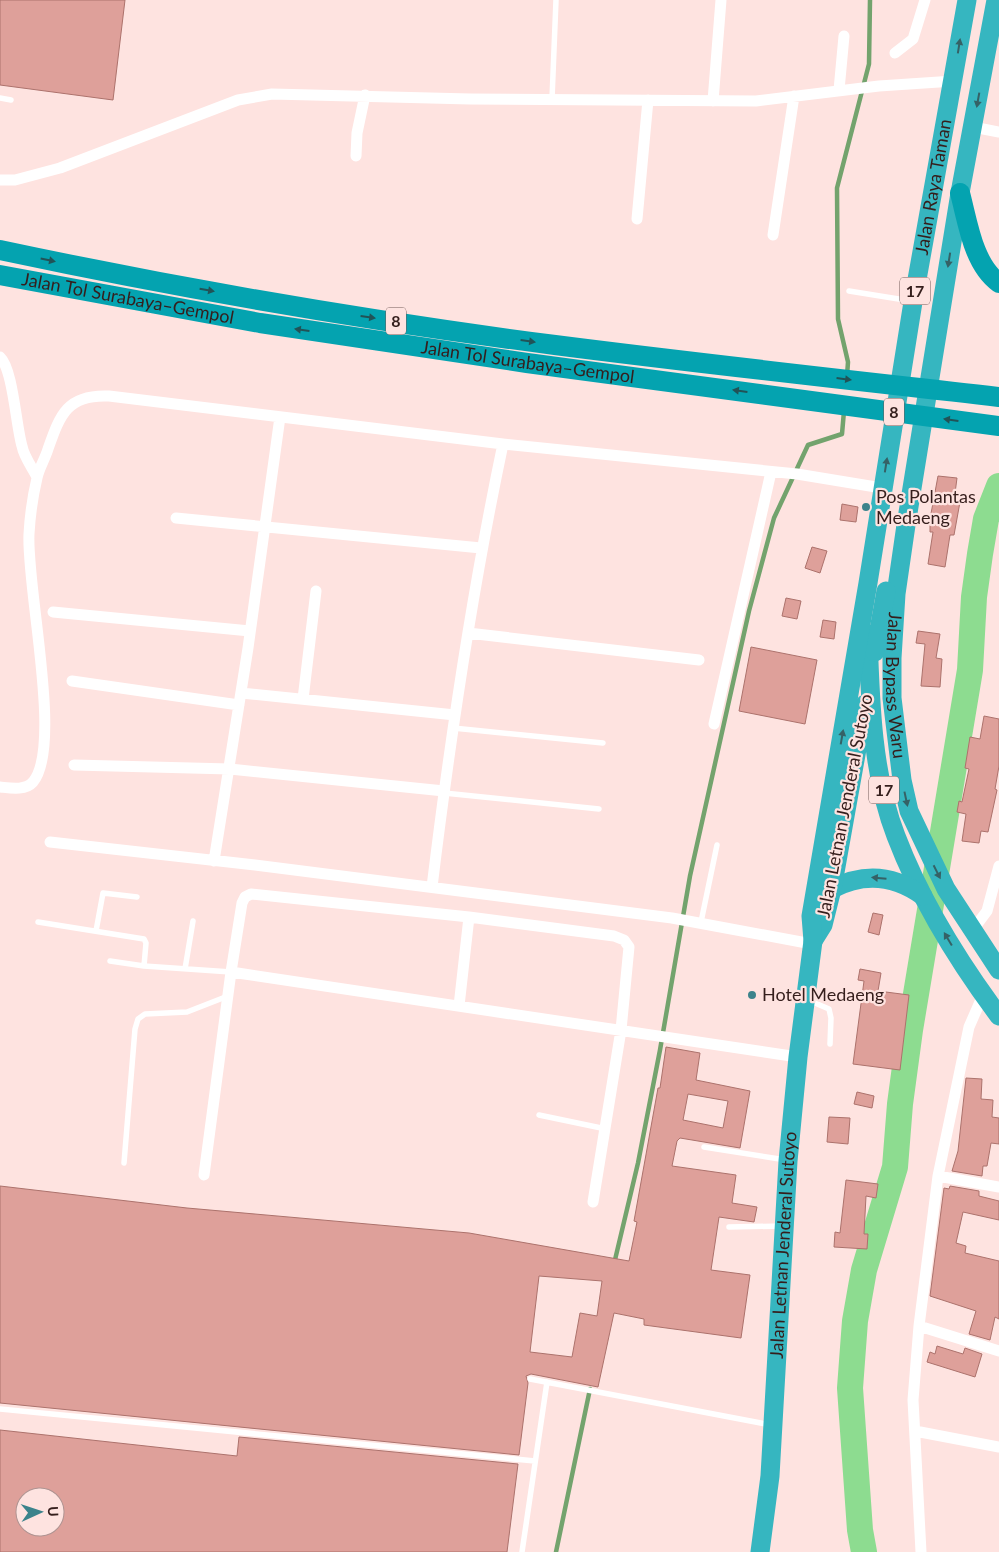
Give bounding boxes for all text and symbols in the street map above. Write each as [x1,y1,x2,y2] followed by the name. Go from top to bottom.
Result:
[956,38,964,54] one-way arrow
[973,92,981,108] one-way arrow
[910,117,956,256] street label: Jalan Raya Taman
[945,252,953,268] one-way arrow
[40,257,56,265] one-way arrow
[20,267,236,328] street label: Jalan Tol Surabaya–Gempol
[900,278,930,304] road number: 17
[200,286,215,294] one-way arrow
[386,308,406,334] road number: 8
[360,313,376,321] one-way arrow
[294,325,310,333] one-way arrow
[420,335,636,387] street label: Jalan Tol Surabaya–Gempol
[521,337,537,345] one-way arrow
[836,375,852,383] one-way arrow
[732,387,748,395] one-way arrow
[884,398,904,426] road number: 8
[942,415,958,423] one-way arrow
[882,457,890,473] one-way arrow
[876,485,976,528] place label: Pos Polantas Medaeng
[860,501,872,513] marker: Pos Polantas Medaeng
[882,611,911,760] street label: Jalan Bypass Waru
[812,692,877,920] street label: Jalan Letnan Jenderal Sutoyo
[838,729,846,745] one-way arrow
[869,776,899,804] road number: 17
[902,791,910,807] one-way arrow
[933,865,941,879] one-way arrow
[871,874,887,882] one-way arrow
[944,931,952,946] one-way arrow
[762,983,884,1005] place label: Hotel Medaeng
[746,989,758,1001] marker: Hotel Medaeng
[765,1130,801,1359] street label: Jalan Letnan Jenderal Sutoyo
[15,1487,65,1537] north arrow
[45,1506,62,1517] text: U

